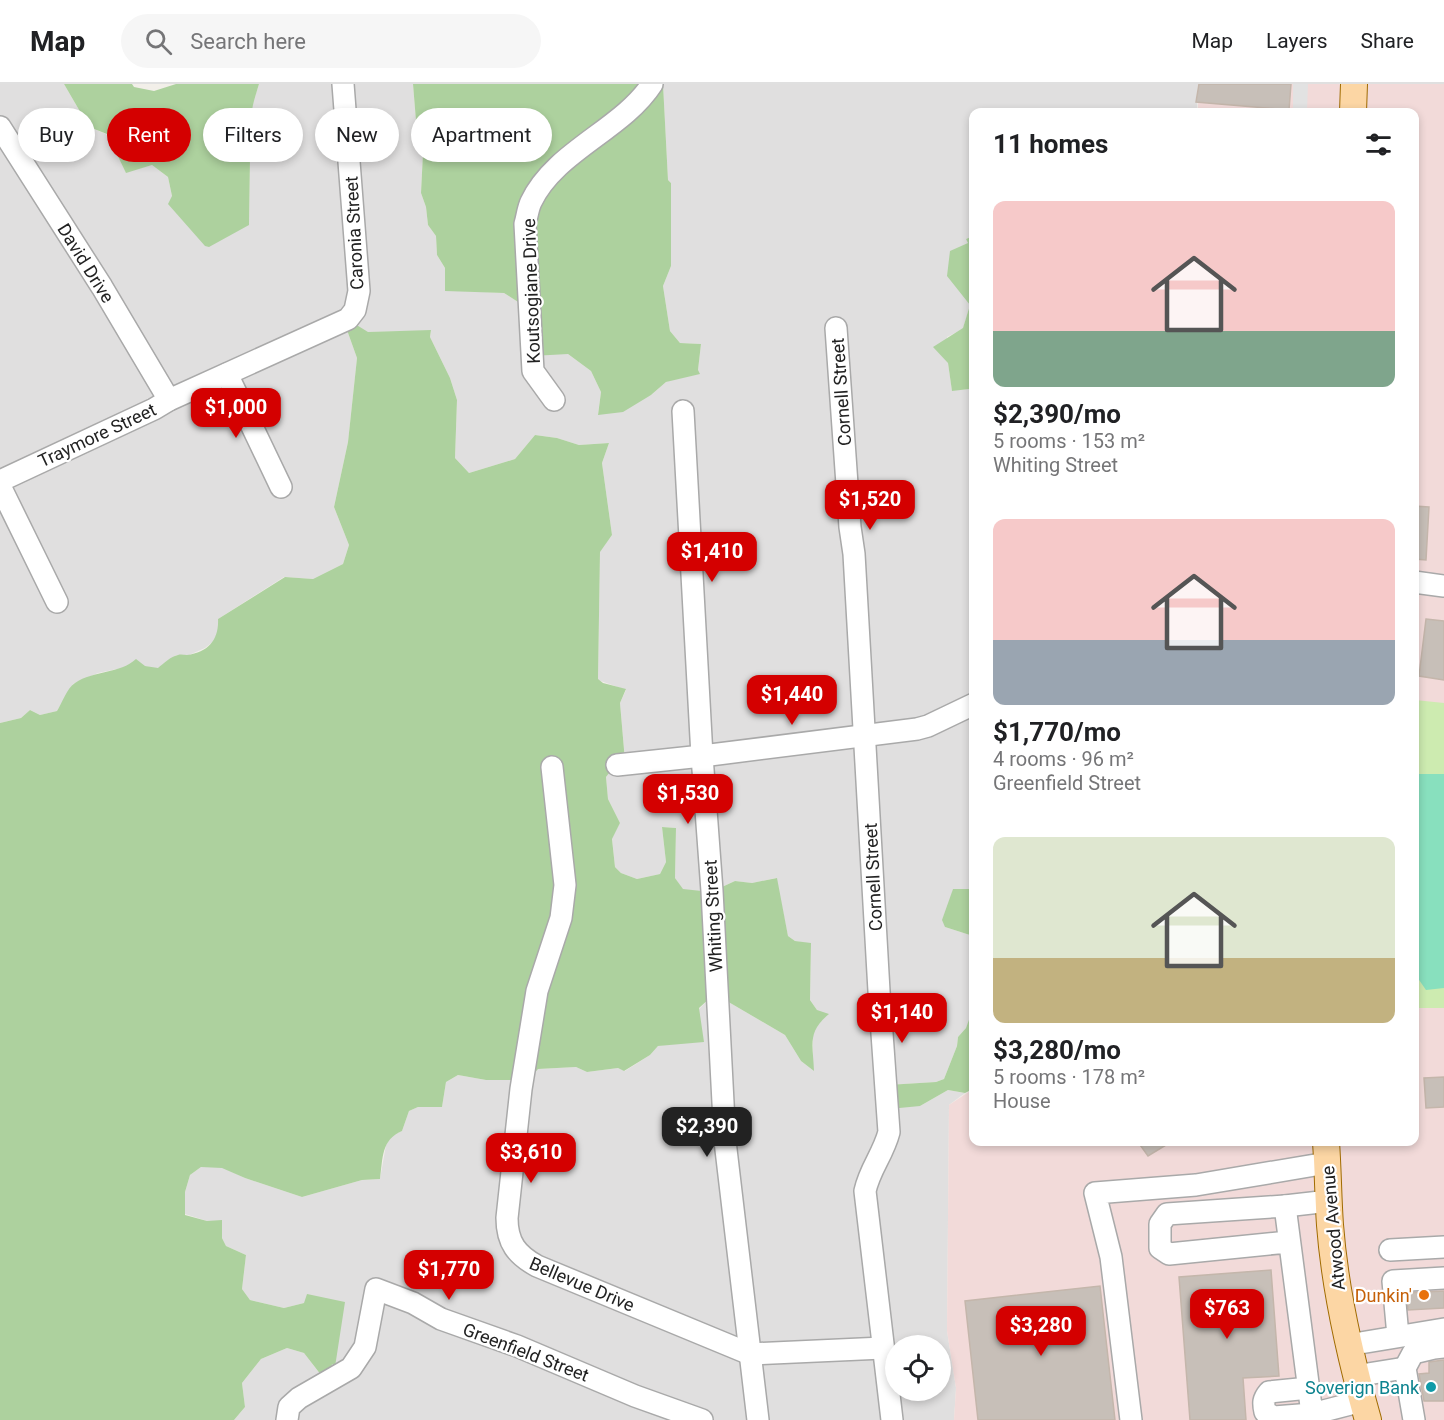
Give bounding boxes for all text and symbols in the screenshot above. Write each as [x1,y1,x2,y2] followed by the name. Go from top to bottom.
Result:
[121,14,541,68] search box
[30,25,85,58] text: Map
[142,25,175,58] icon: search
[190,29,306,54] text: Search here
[1191,29,1233,53] text: Map
[1266,29,1327,53] text: Layers
[1360,29,1414,53] text: Share
[18,108,95,162] chip: Buy
[107,108,191,162] chip: Rent
[203,108,303,162] chip: Filters
[315,108,399,162] chip: New
[411,108,552,162] chip: Apartment
[1362,128,1395,161] icon: filters
[993,129,1108,159] text: 11 homes
[341,176,367,290] street label: Caronia Street
[518,218,544,364] street label: Koutsogiane Drive
[53,219,119,307] street label: David Drive
[1140,240,1248,348] icon: home
[827,337,855,447] street label: Cornell Street
[187,388,285,439] pin: $1,000
[205,395,267,419] text: $1,000
[35,399,159,471] street label: Traymore Street
[993,399,1121,429] text: $2,390/mo
[993,429,1145,453] text: 5 rooms · 153 m²
[993,453,1118,477] text: Whiting Street
[821,480,919,531] pin: $1,520
[839,487,901,511] text: $1,520
[663,532,761,583] pin: $1,410
[681,539,743,563] text: $1,410
[1140,558,1248,666] icon: home
[743,675,841,726] pin: $1,440
[761,682,823,706] text: $1,440
[993,717,1121,747] text: $1,770/mo
[993,747,1134,771] text: 4 rooms · 96 m²
[993,771,1141,795] text: Greenfield Street
[639,774,737,825] pin: $1,530
[657,781,719,805] text: $1,530
[860,822,886,932] street label: Cornell Street
[700,859,726,973] street label: Whiting Street
[1140,876,1248,984] icon: home
[853,993,951,1044] pin: $1,140
[871,1000,933,1024] text: $1,140
[993,1035,1121,1065] text: $3,280/mo
[993,1065,1145,1089] text: 5 rooms · 178 m²
[993,1089,1051,1113] text: House
[658,1107,756,1158] pin: $2,390
[676,1114,738,1138] text: $2,390
[482,1133,580,1184] pin: $3,610
[500,1140,562,1164] text: $3,610
[1317,1165,1349,1291] street label: Atwood Avenue
[400,1250,498,1301] pin: $1,770
[526,1252,638,1316] street label: Bellevue Drive
[418,1257,480,1281] text: $1,770
[1355,1285,1412,1306] place label: Dunkin'
[1417,1288,1431,1302] marker: Dunkin'
[1191,1289,1263,1340] pin: $763
[1204,1296,1250,1320] text: $763
[992,1306,1090,1357] pin: $3,280
[1010,1313,1072,1337] text: $3,280
[460,1318,592,1386] street label: Greenfield Street
[885,1335,951,1401] map controls
[885,1335,951,1401] button: locate
[1305,1377,1420,1398] place label: Soverign Bank
[1424,1380,1438,1394] marker: Soverign Bank

